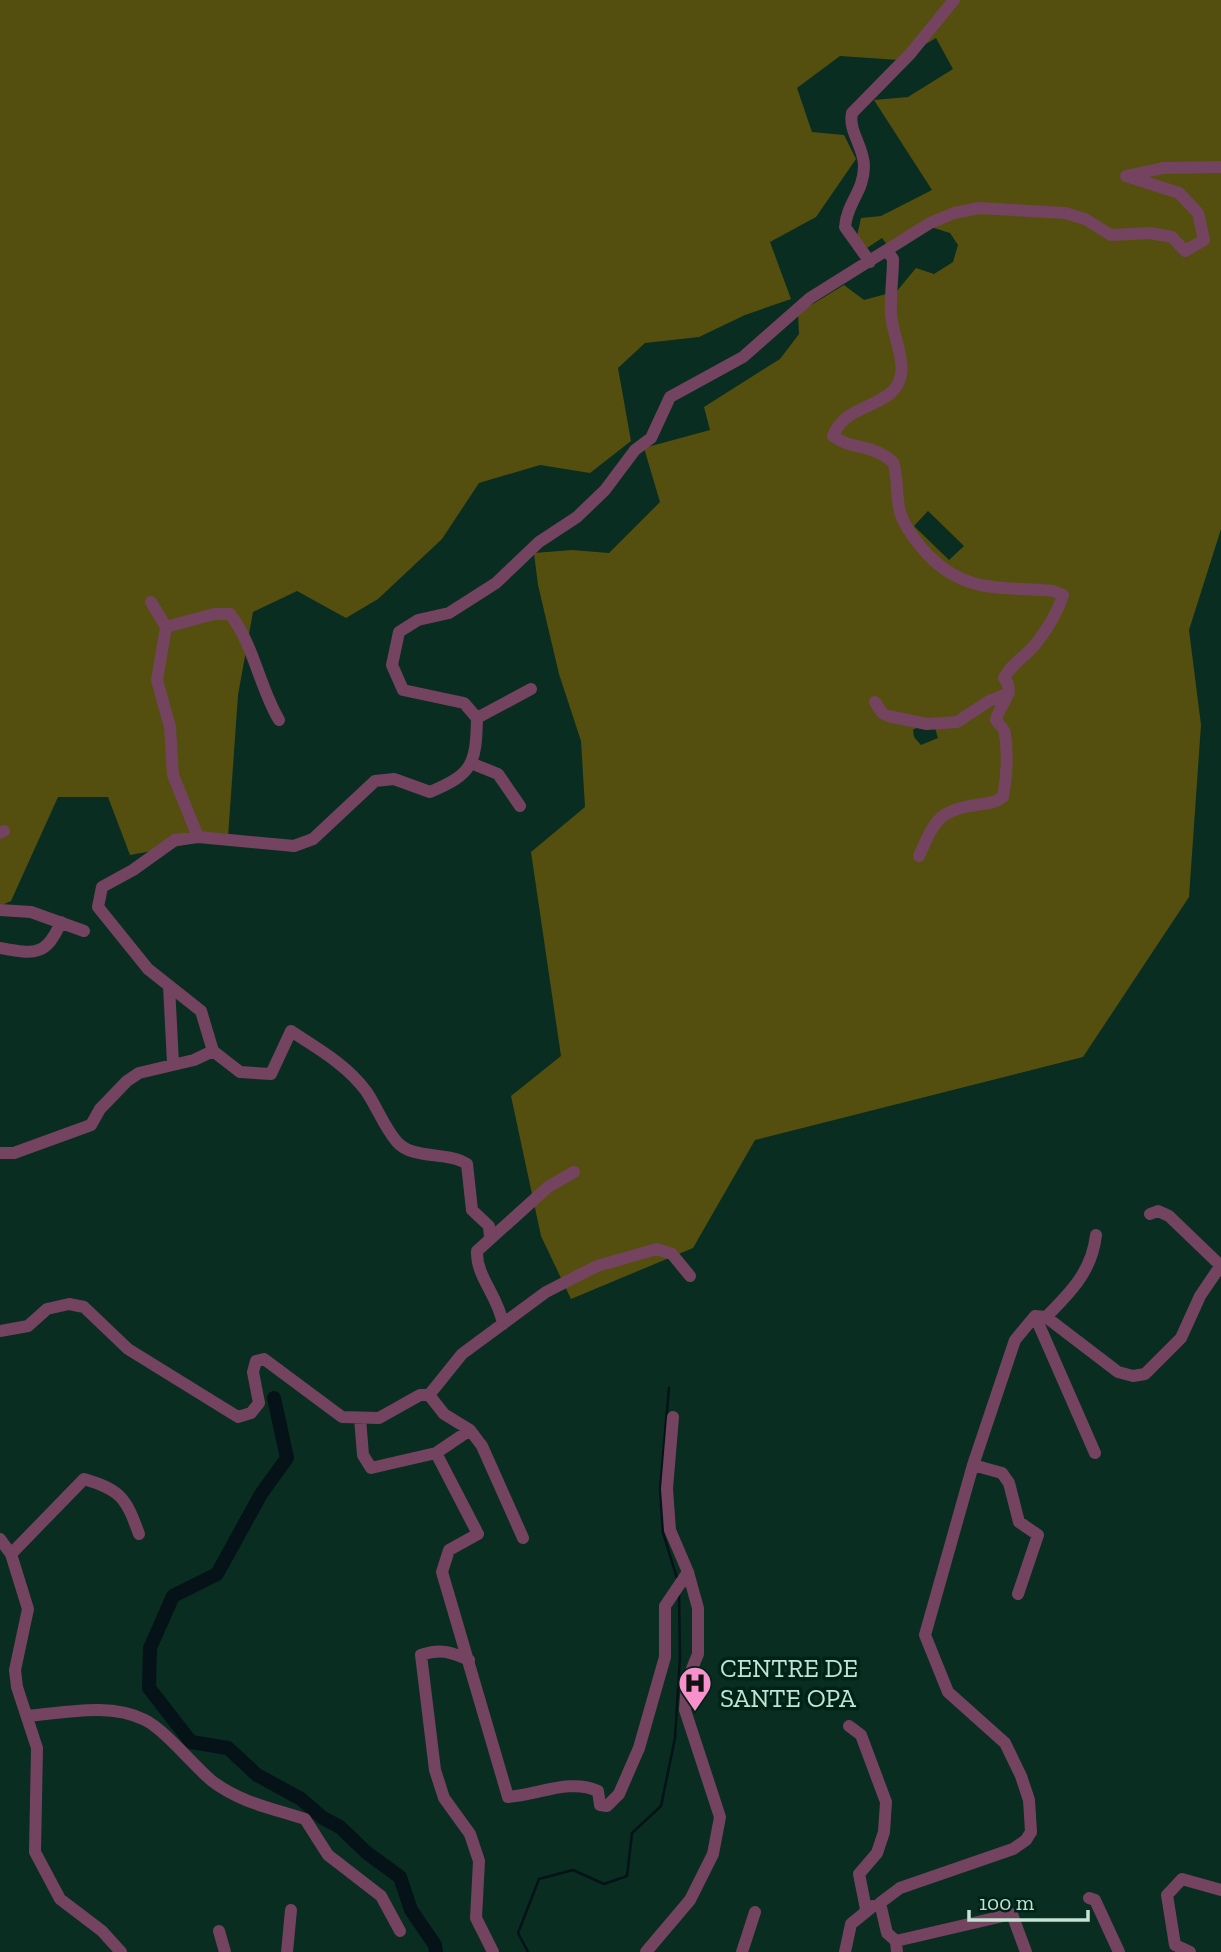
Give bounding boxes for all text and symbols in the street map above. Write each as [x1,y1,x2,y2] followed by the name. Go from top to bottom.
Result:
[720,1652,858,1714] place label: CENTRE DE SANTE OPA
[676,1664,714,1713] hospital icon: CENTRE DE SANTE OPA
[969,1878,1088,1922] scale bar
[979,1890,1034,1915] text: 100 m

